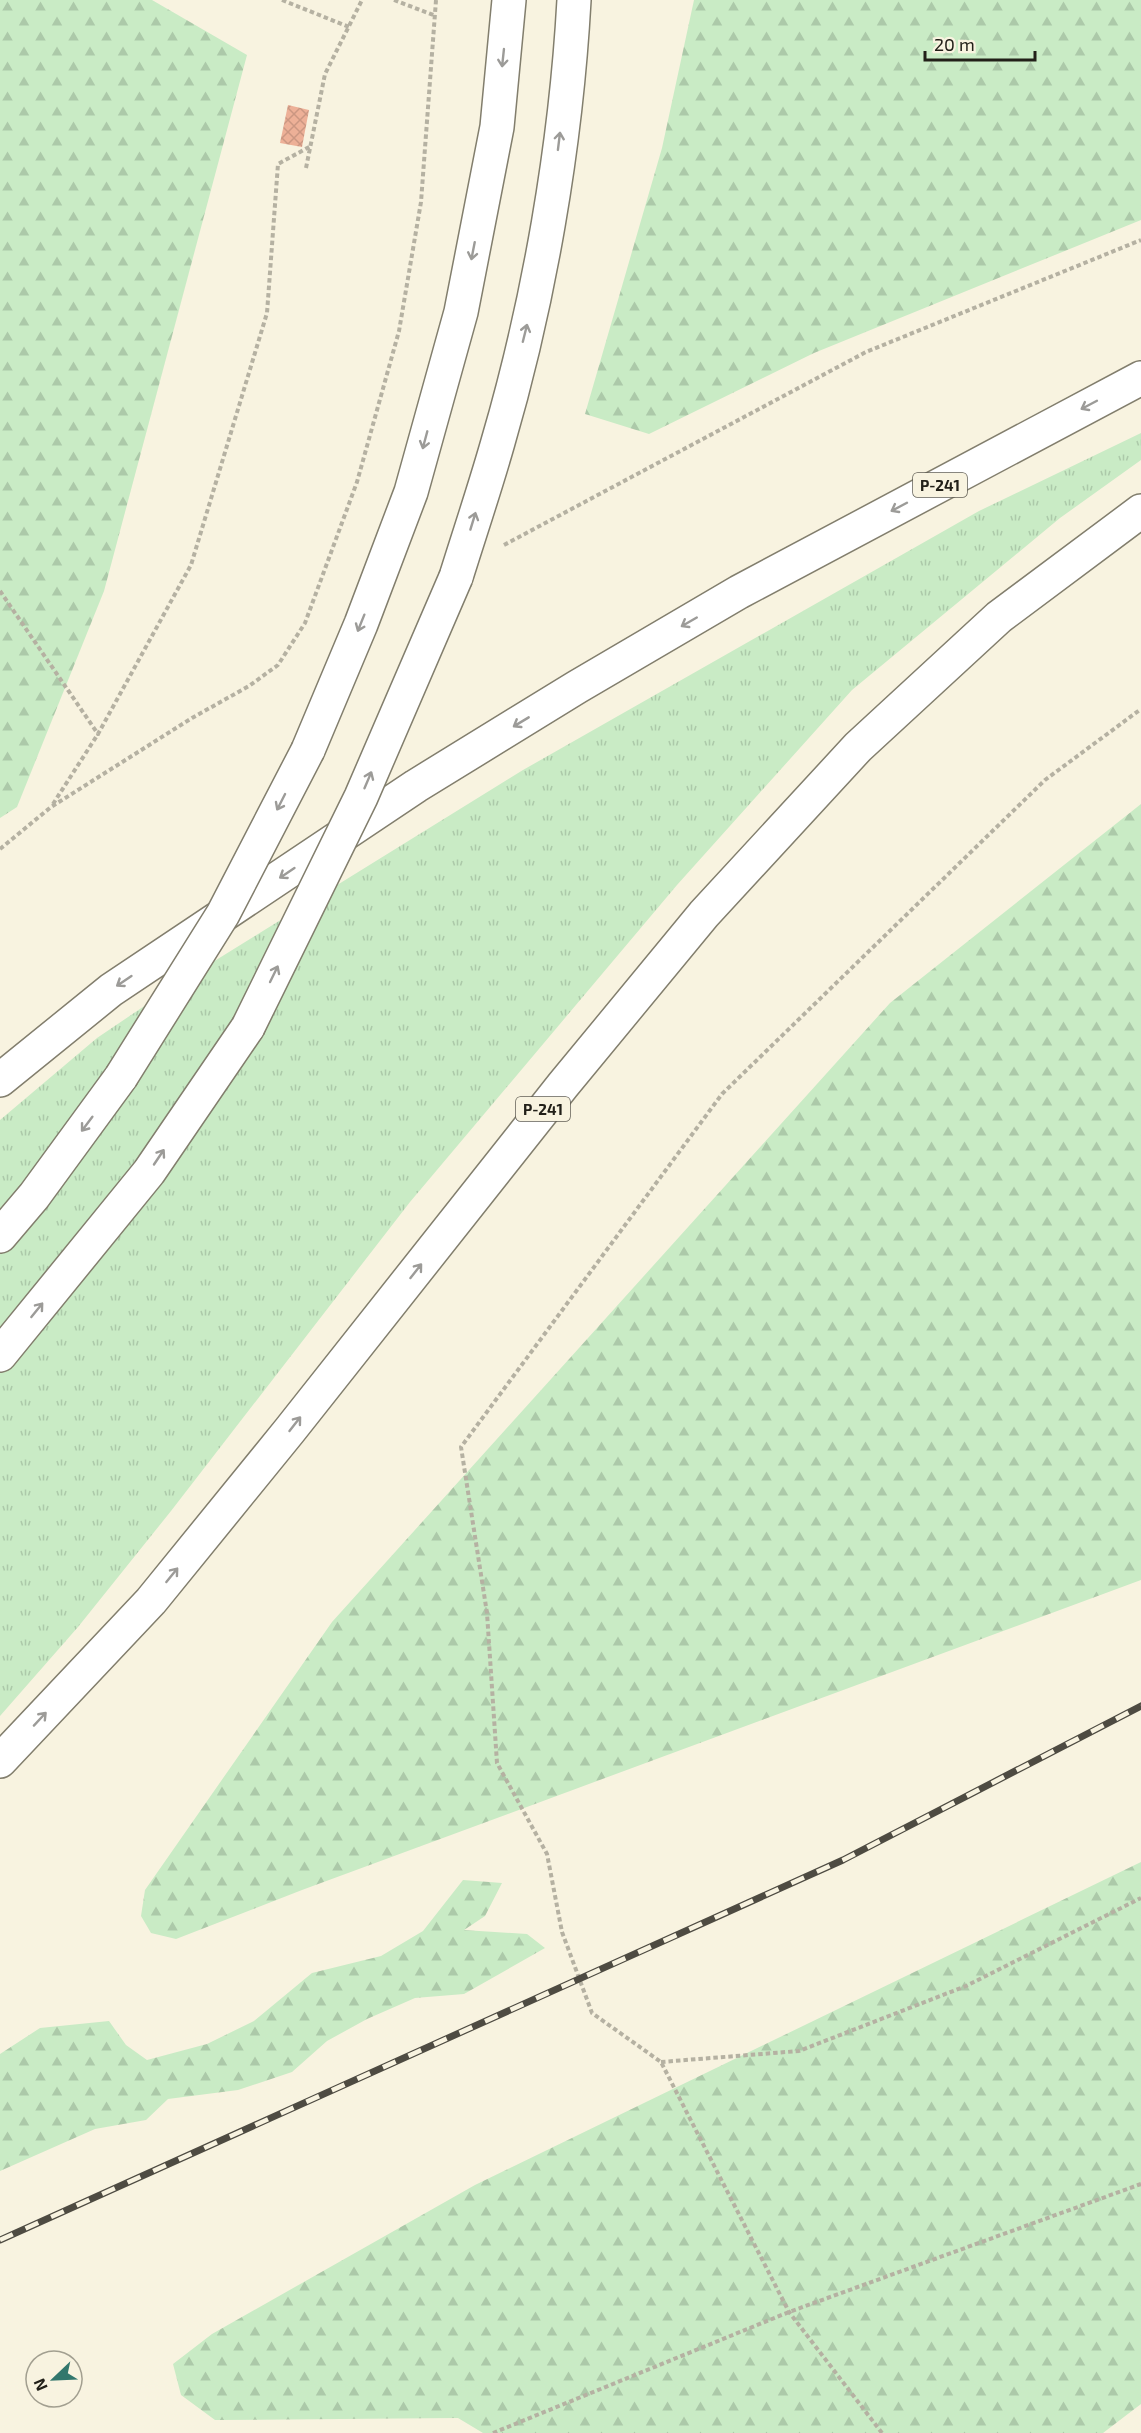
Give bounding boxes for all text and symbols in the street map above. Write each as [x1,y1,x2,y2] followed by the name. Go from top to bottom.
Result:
[925,24,1034,62] scale bar
[934,33,975,55] text: 20 m
[497,48,508,68] one-way arrow
[554,132,565,152] one-way arrow
[467,240,478,260] one-way arrow
[520,324,532,343] one-way arrow
[1081,399,1098,411] one-way arrow
[419,430,431,449] one-way arrow
[913,473,967,497] road number: Р-241
[890,502,908,513] one-way arrow
[469,512,480,531] one-way arrow
[354,614,365,632] one-way arrow
[681,616,698,628] one-way arrow
[513,716,530,728] one-way arrow
[363,772,375,790] one-way arrow
[275,793,286,811] one-way arrow
[278,866,295,879] one-way arrow
[268,966,280,984] one-way arrow
[117,975,133,987] one-way arrow
[516,1097,570,1121] road number: Р-241
[80,1116,93,1132] one-way arrow
[153,1150,165,1166] one-way arrow
[409,1263,422,1279] one-way arrow
[31,1302,44,1318] one-way arrow
[288,1416,301,1432] one-way arrow
[165,1567,178,1583] one-way arrow
[33,1711,47,1726] one-way arrow
[24,2349,84,2409] north arrow
[29,2376,51,2394] text: N

